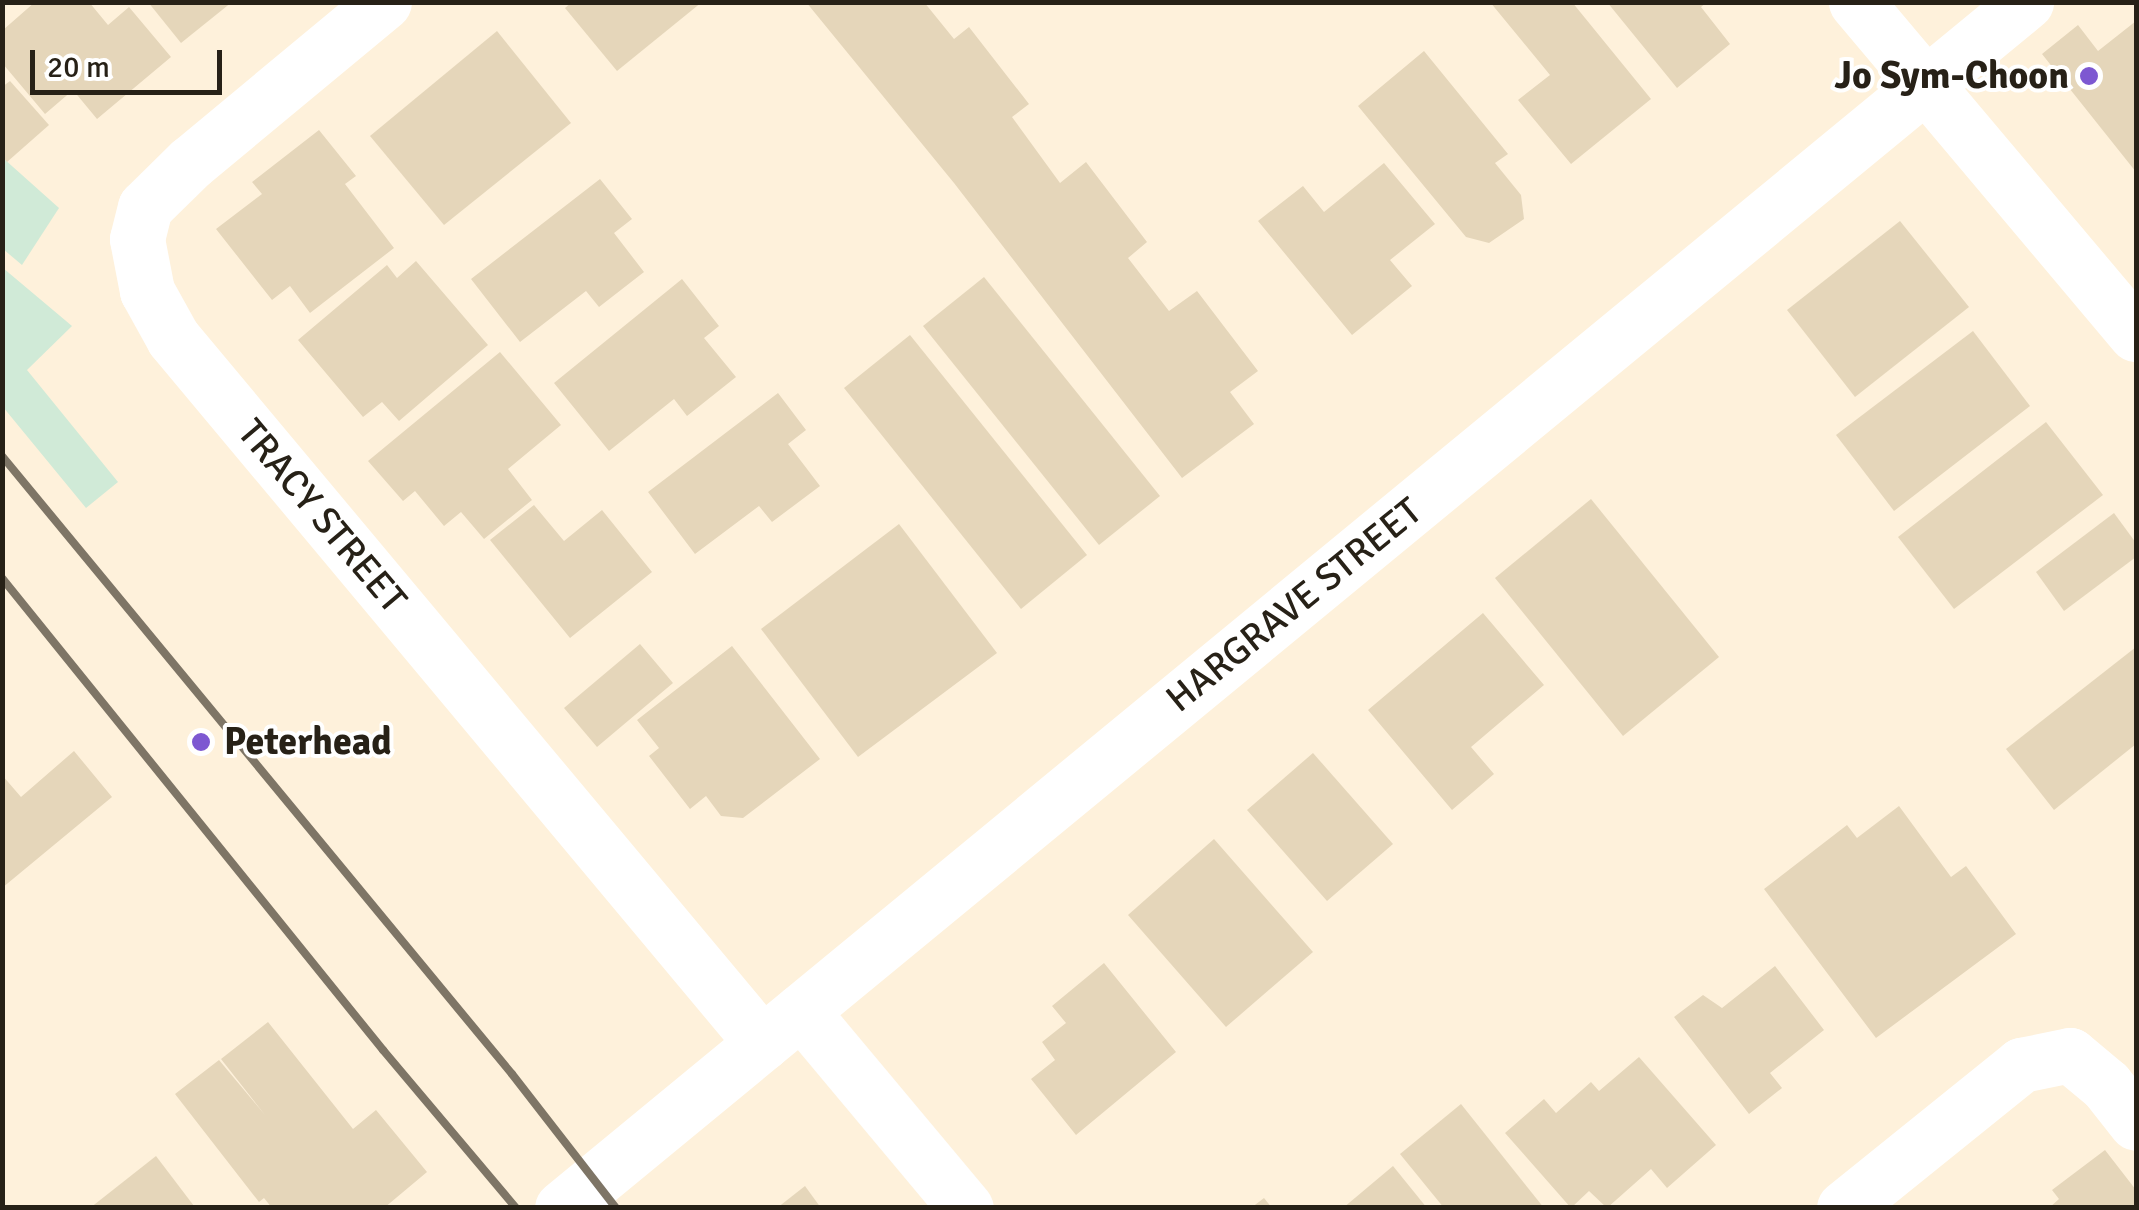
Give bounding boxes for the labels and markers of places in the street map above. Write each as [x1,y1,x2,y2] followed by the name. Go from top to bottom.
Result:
[1834,53,2069,99] place label: Jo Sym-Choon
[2078,65,2100,87] marker: Jo Sym-Choon
[224,719,392,765] place label: Peterhead
[188,729,214,755] marker: Peterhead

